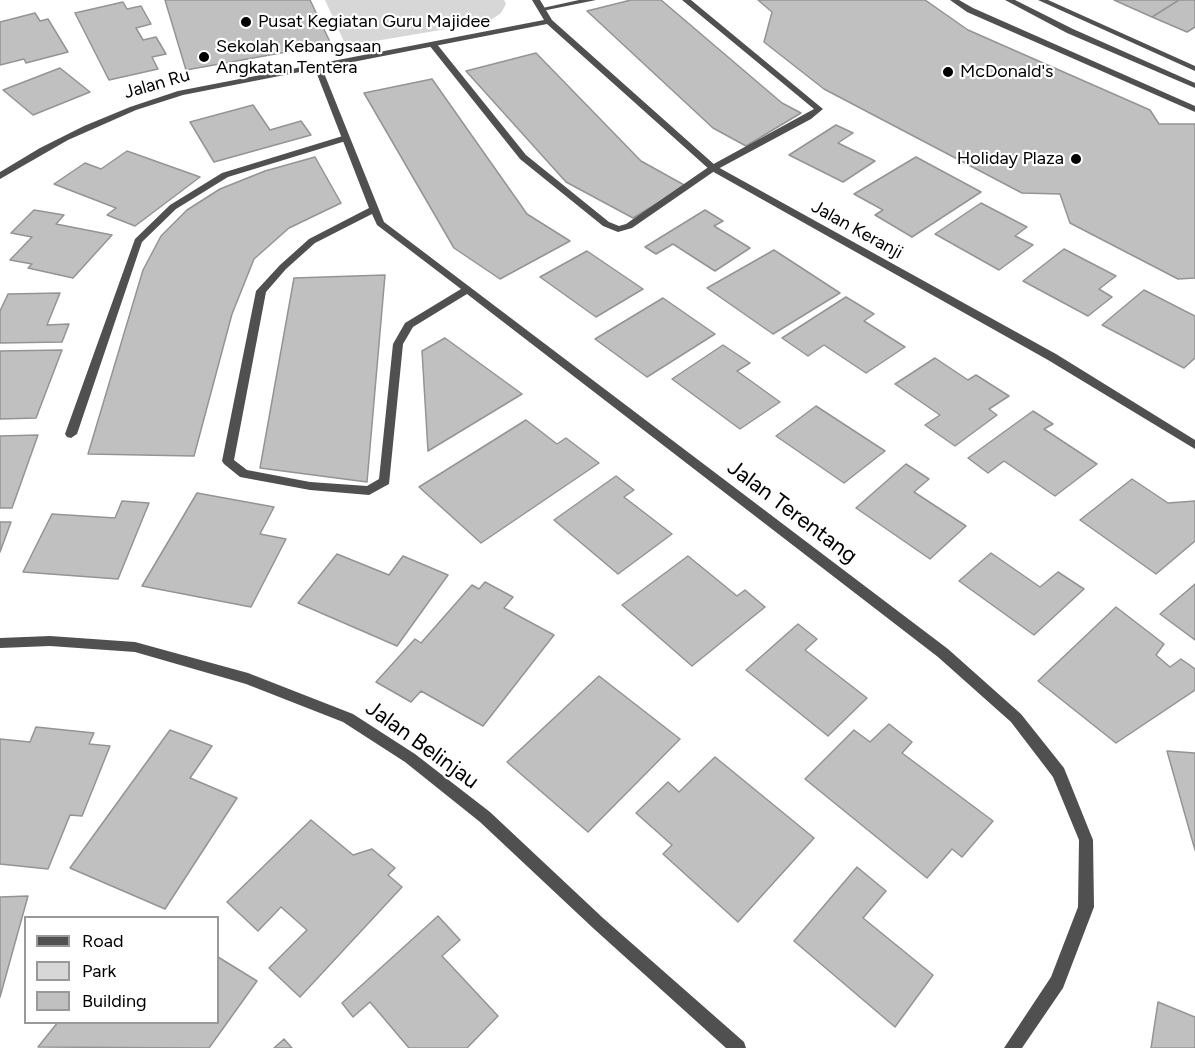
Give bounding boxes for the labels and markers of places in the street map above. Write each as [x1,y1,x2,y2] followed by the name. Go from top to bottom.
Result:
[258,11,490,33] place label: Pusat Kegiatan Guru Majidee
[239,15,253,29] marker: Pusat Kegiatan Guru Majidee
[216,36,381,78] place label: Sekolah Kebangsaan Angkatan Tentera
[197,50,211,64] marker: Sekolah Kebangsaan Angkatan Tentera
[960,61,1054,83] place label: McDonald's
[941,65,955,79] marker: McDonald's
[957,148,1064,170] place label: Holiday Plaza
[1069,152,1083,166] marker: Holiday Plaza

